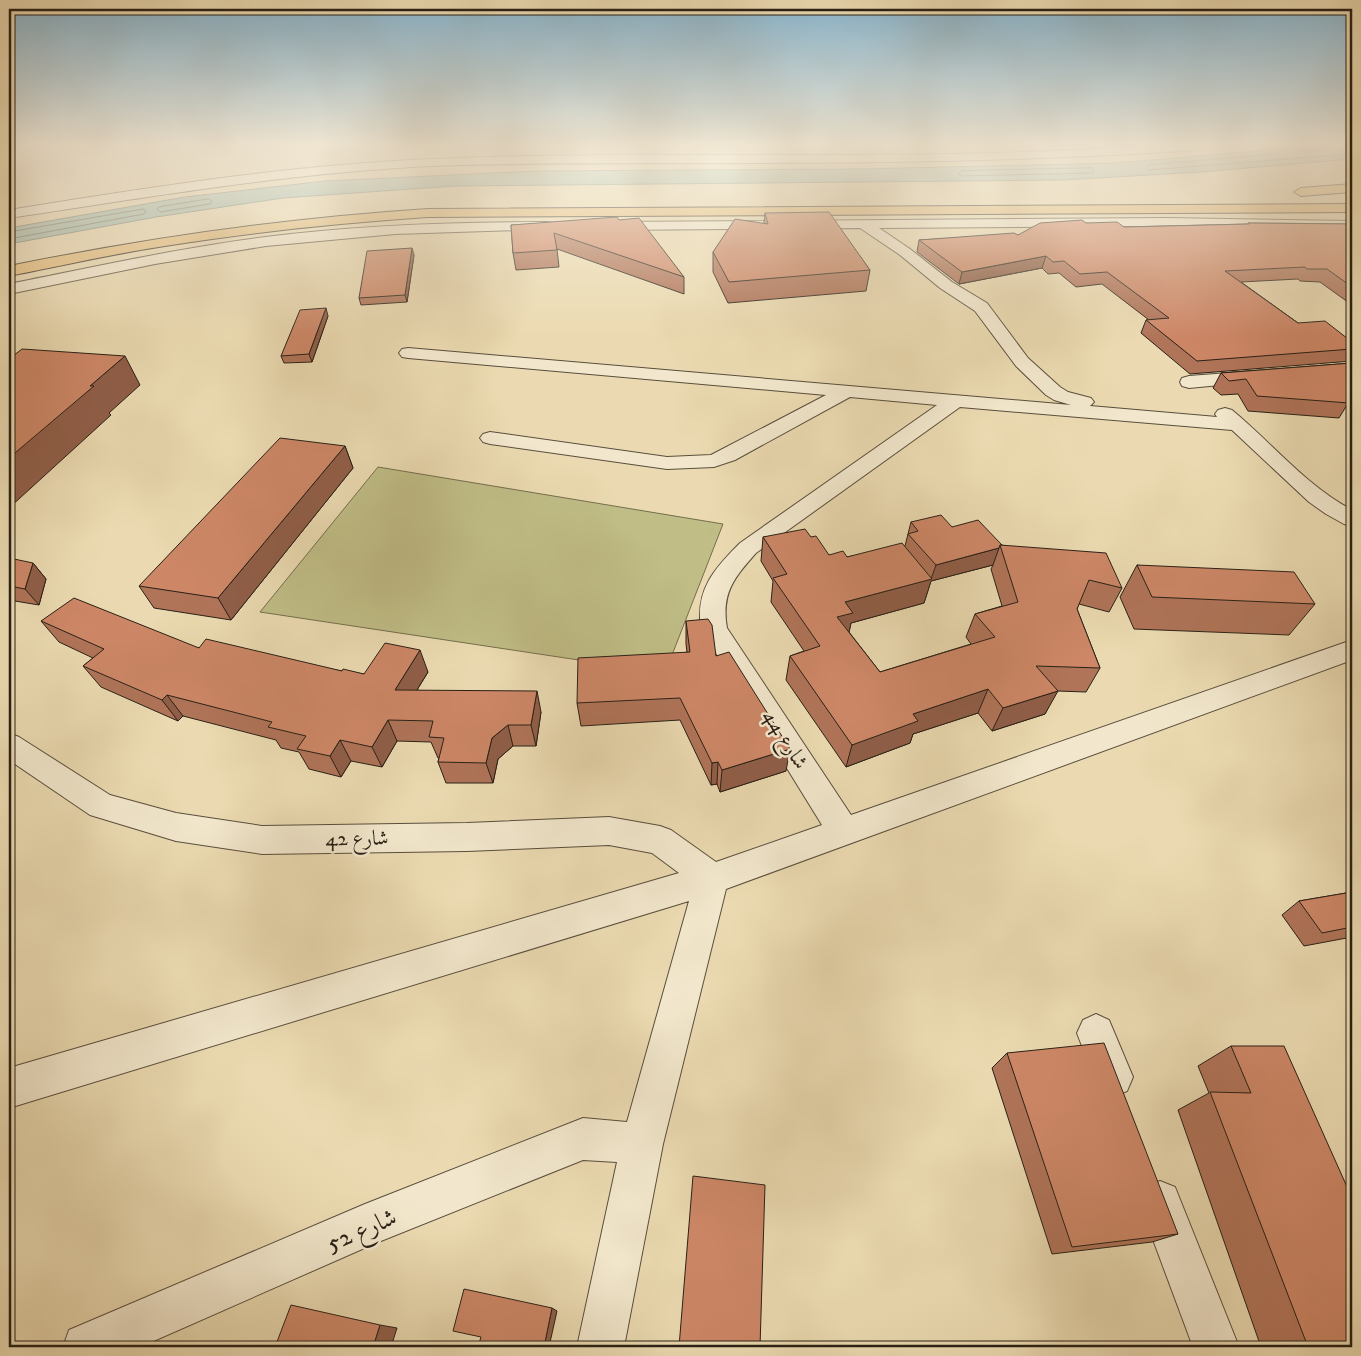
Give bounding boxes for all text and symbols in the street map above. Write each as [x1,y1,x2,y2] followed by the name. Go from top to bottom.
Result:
[753,705,813,776] street label: شارع 44
[325,825,389,857] street label: شارع 42
[322,1202,403,1264] street label: شارع 52

